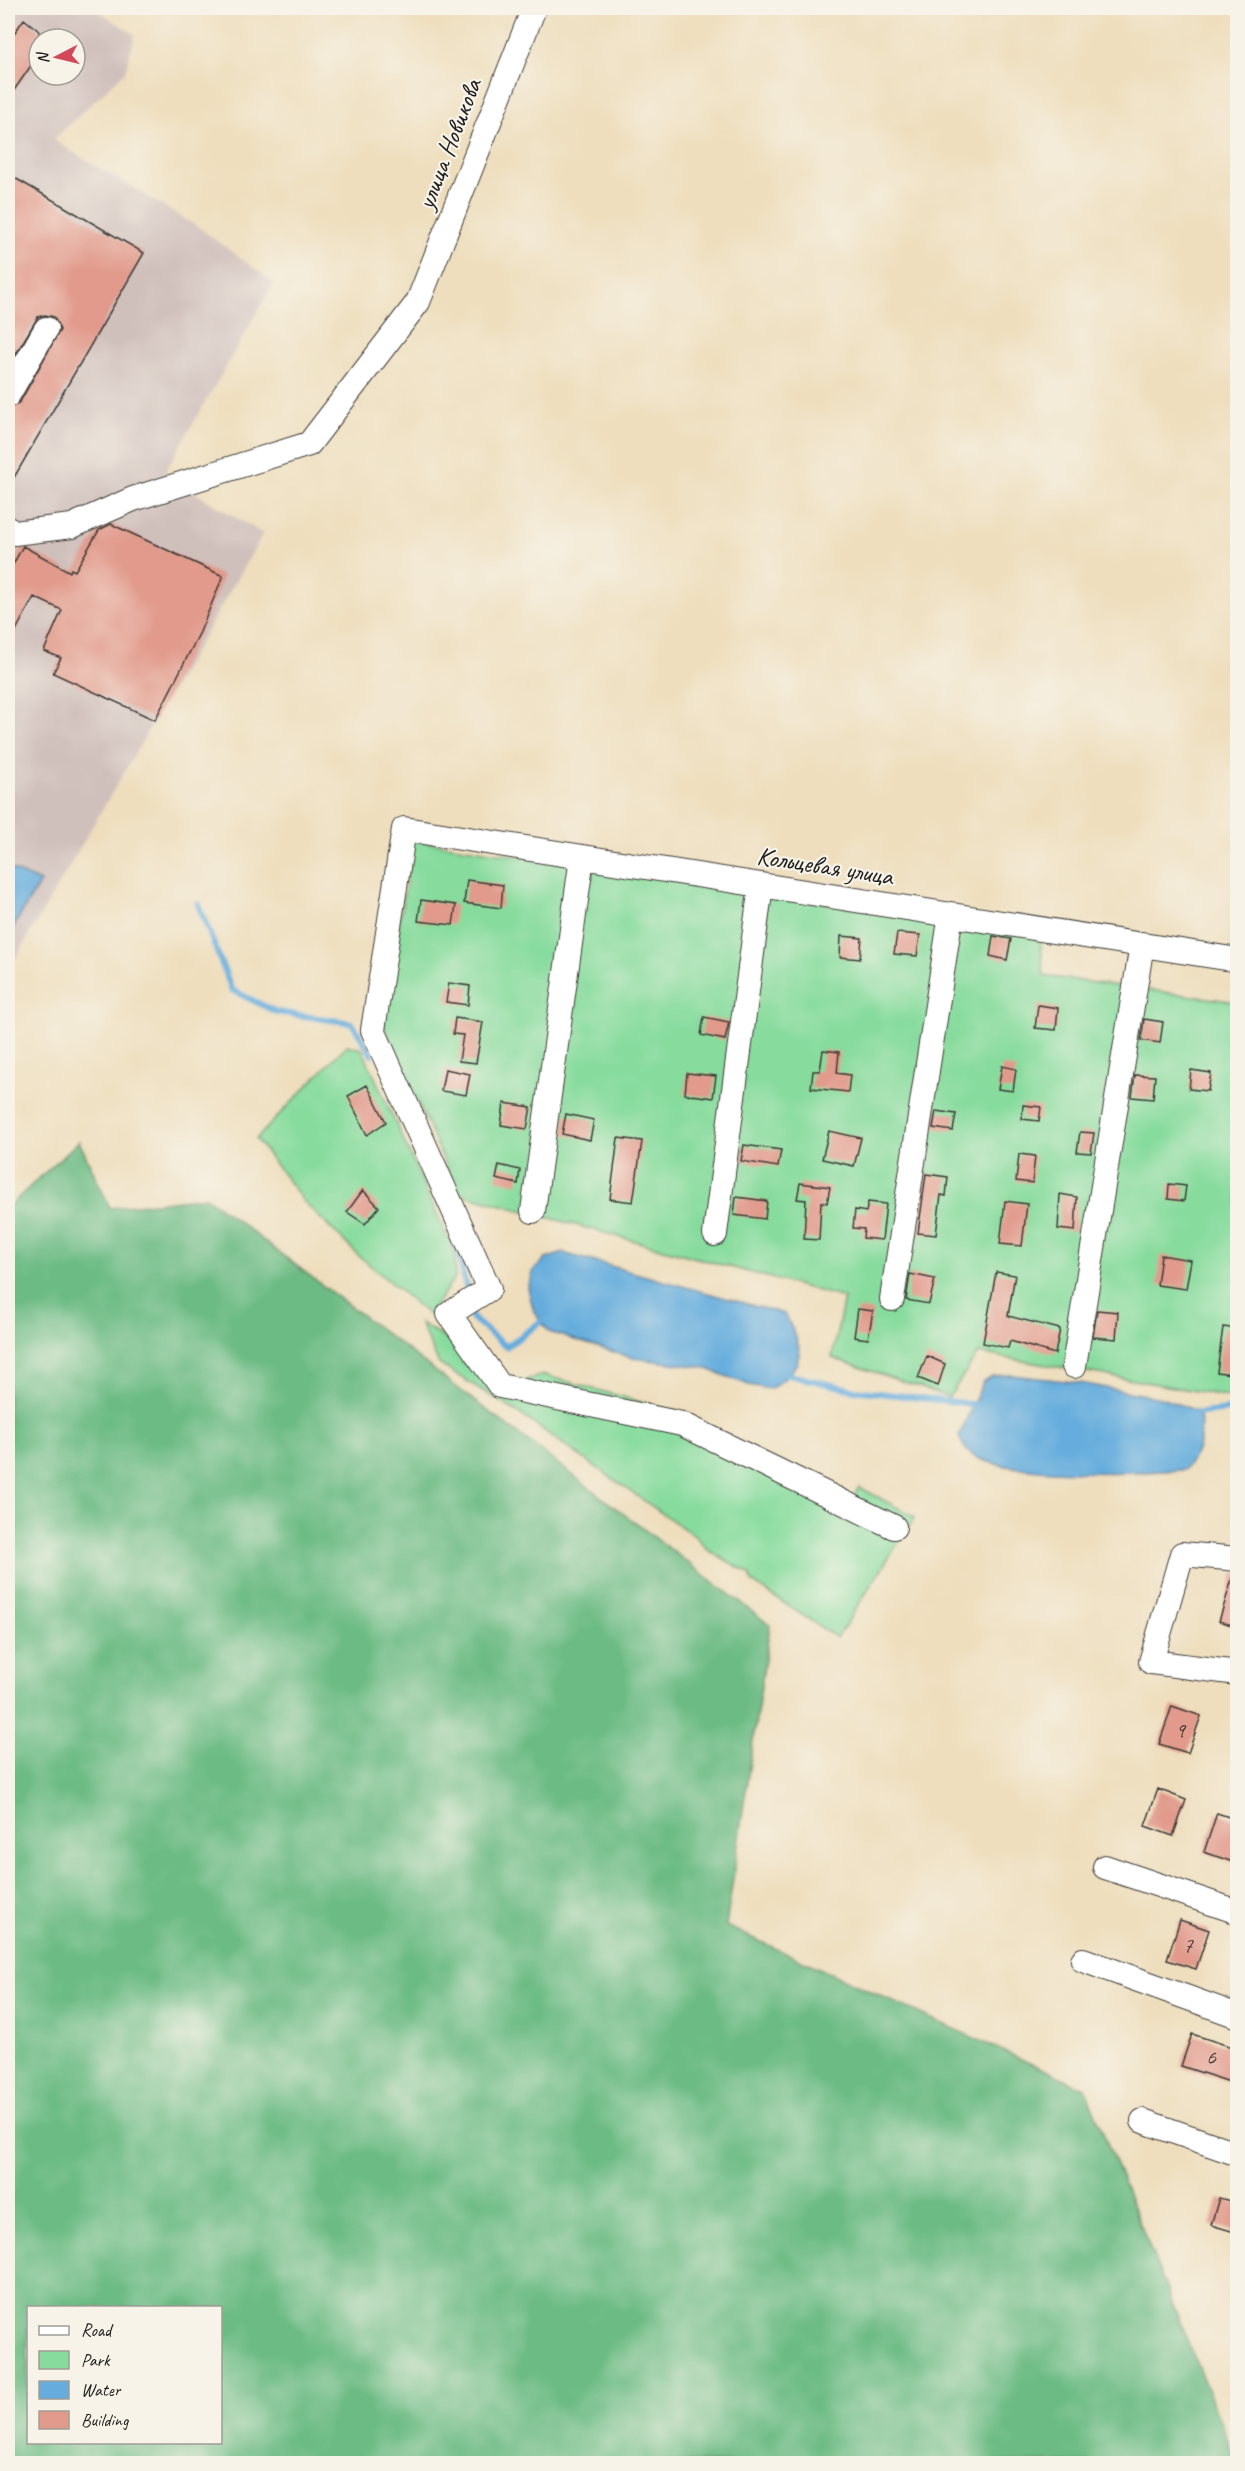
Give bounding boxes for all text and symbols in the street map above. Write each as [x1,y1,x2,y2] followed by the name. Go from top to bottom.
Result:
[27,27,87,87] north arrow
[32,50,54,65] text: N
[408,73,490,216] street label: улица Новикова
[755,839,897,893] street label: Кольцевая улица
[1175,1716,1187,1744] house number: 9
[1183,1931,1194,1959] house number: 7
[1206,2043,1217,2071] house number: 6
[27,2306,222,2444] legend
[81,2319,114,2341] text: Road
[81,2349,111,2371] text: Park
[81,2379,122,2401] text: Water
[81,2409,130,2431] text: Building

